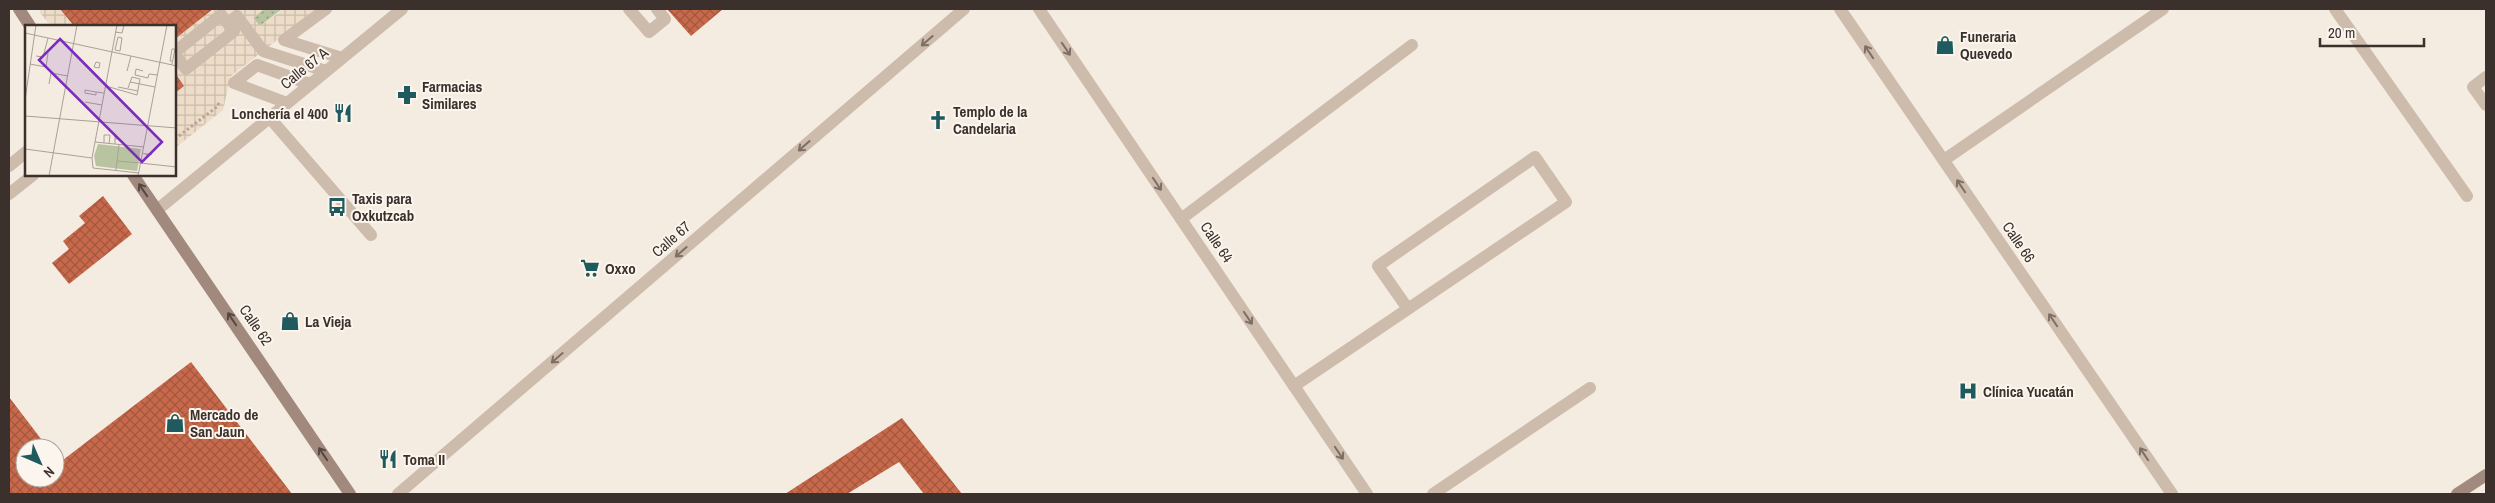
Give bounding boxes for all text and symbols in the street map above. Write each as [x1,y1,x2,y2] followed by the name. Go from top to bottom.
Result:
[2320,15,2424,47] scale bar
[2328,22,2355,43] text: 20 m
[25,25,176,176] inset map
[1960,26,2016,64] place label: Funeraria Quevedo
[1934,34,1956,56] shop icon: Funeraria Quevedo
[921,35,934,46] one-way arrow
[276,42,333,94] street label: Calle 67 A
[1061,42,1072,56] one-way arrow
[1864,45,1874,59] one-way arrow
[422,76,482,114] place label: Farmacias Similares
[396,84,418,106] pharmacy icon: Farmacias Similares
[953,101,1027,139] place label: Templo de la Candelaria
[332,102,354,124] restaurant icon: Lonchería el 400
[232,103,328,124] place label: Lonchería el 400
[927,109,949,131] church icon: Templo de la Candelaria
[798,141,811,152] one-way arrow
[1152,177,1162,191] one-way arrow
[1956,179,1966,193] one-way arrow
[138,183,148,197] one-way arrow
[352,188,414,226] place label: Taxis para Oxkutzcab
[326,196,348,218] bus stop icon: Taxis para Oxkutzcab
[647,216,695,262] street label: Calle 67
[1196,217,1238,267] street label: Calle 64
[1998,217,2040,267] street label: Calle 66
[674,246,687,258] one-way arrow
[579,257,601,279] supermarket icon: Oxxo
[605,258,636,279] place label: Oxxo
[235,300,277,350] street label: Calle 62
[279,310,301,332] shop icon: La Vieja
[305,311,351,332] place label: La Vieja
[1244,311,1254,325] one-way arrow
[227,312,237,326] one-way arrow
[2048,313,2058,327] one-way arrow
[551,352,564,364] one-way arrow
[1957,380,1979,402] hospital icon: Clínica Yucatán
[1983,381,2074,402] place label: Clínica Yucatán
[190,404,259,442] place label: Mercado de San Jaun
[164,412,186,434] shop icon: Mercado de San Jaun
[15,438,65,488] north arrow
[1334,446,1344,460] one-way arrow
[318,447,328,461] one-way arrow
[2139,447,2150,461] one-way arrow
[377,448,399,470] restaurant icon: Toma II
[403,449,445,470] place label: Toma II
[40,463,58,481] text: N

